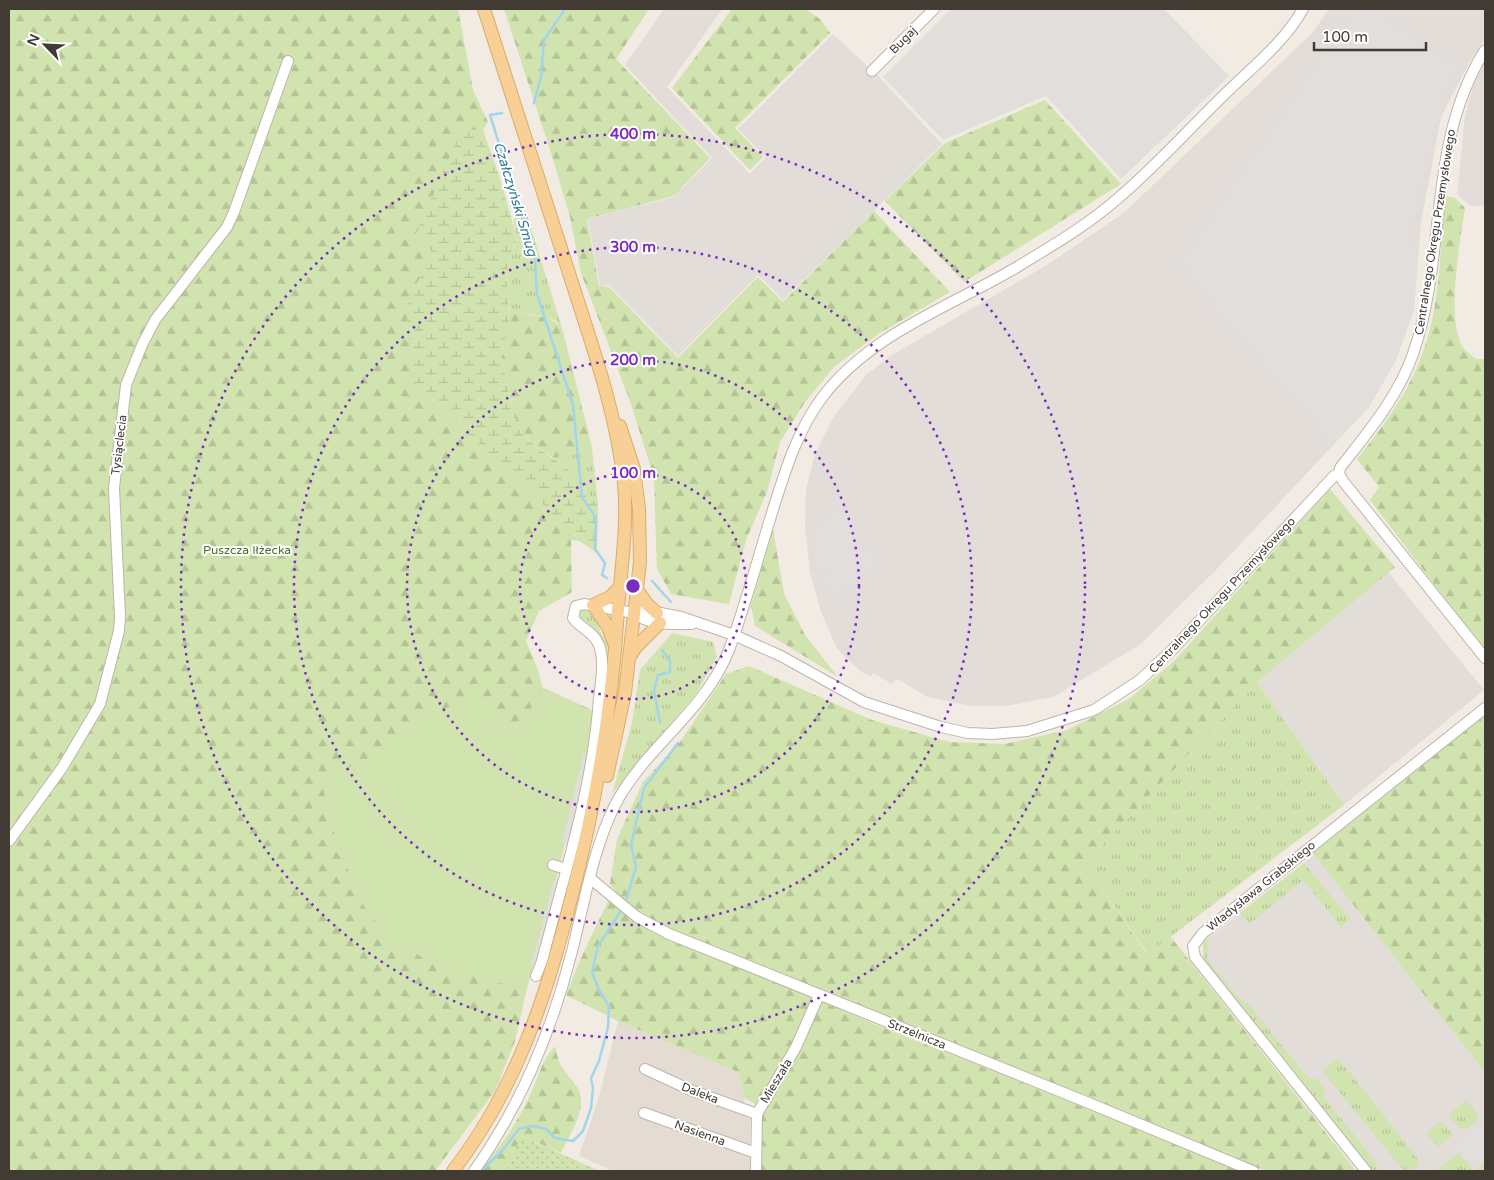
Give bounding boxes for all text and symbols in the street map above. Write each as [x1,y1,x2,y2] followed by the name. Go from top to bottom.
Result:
[20,20,70,70] north arrow
[1314,20,1426,52] scale bar
[886,23,920,57] street label: Bugaj
[1322,28,1368,46] text: 100 m
[24,31,44,49] text: N
[610,125,656,143] text: 400 m
[1412,128,1458,336] street label: Centralnego Okręgu Przemysłowego
[490,140,541,260] water label: Czałczyński Smug
[610,238,656,256] text: 300 m
[610,351,656,369] text: 200 m
[108,414,130,476] street label: Tysiąclecia
[610,464,656,482] text: 100 m
[1146,514,1298,676] street label: Centralnego Okręgu Przemysłowego
[203,543,291,557] park label: Puszcza Iłżecka
[624,577,642,595] centre of rings
[1204,838,1318,934] street label: Władysława Grabskiego
[886,1016,948,1052] street label: Strzelnicza
[757,1056,795,1106] street label: Mieszała
[679,1080,721,1106] street label: Daleka
[673,1117,727,1149] street label: Nasienna

